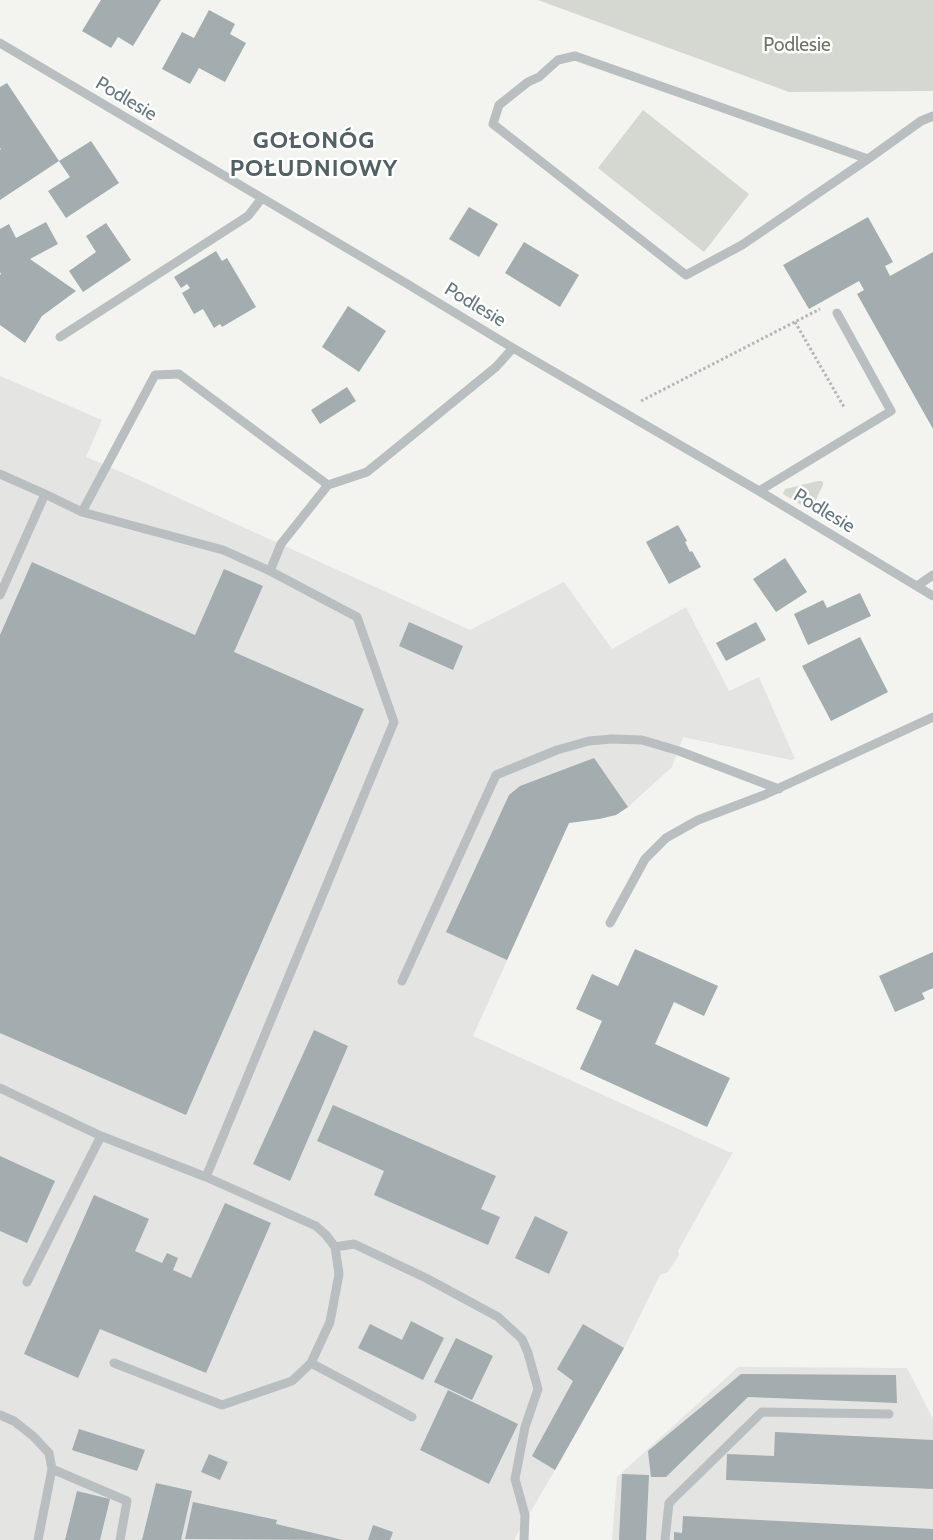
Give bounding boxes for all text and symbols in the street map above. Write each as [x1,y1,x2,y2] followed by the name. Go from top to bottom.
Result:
[763,34,831,56] park label: Podlesie
[91,72,161,126] street label: Podlesie
[229,127,399,183] district label: GOŁONÓG POŁUDNIOWY
[440,278,510,332] street label: Podlesie
[789,484,859,538] street label: Podlesie

